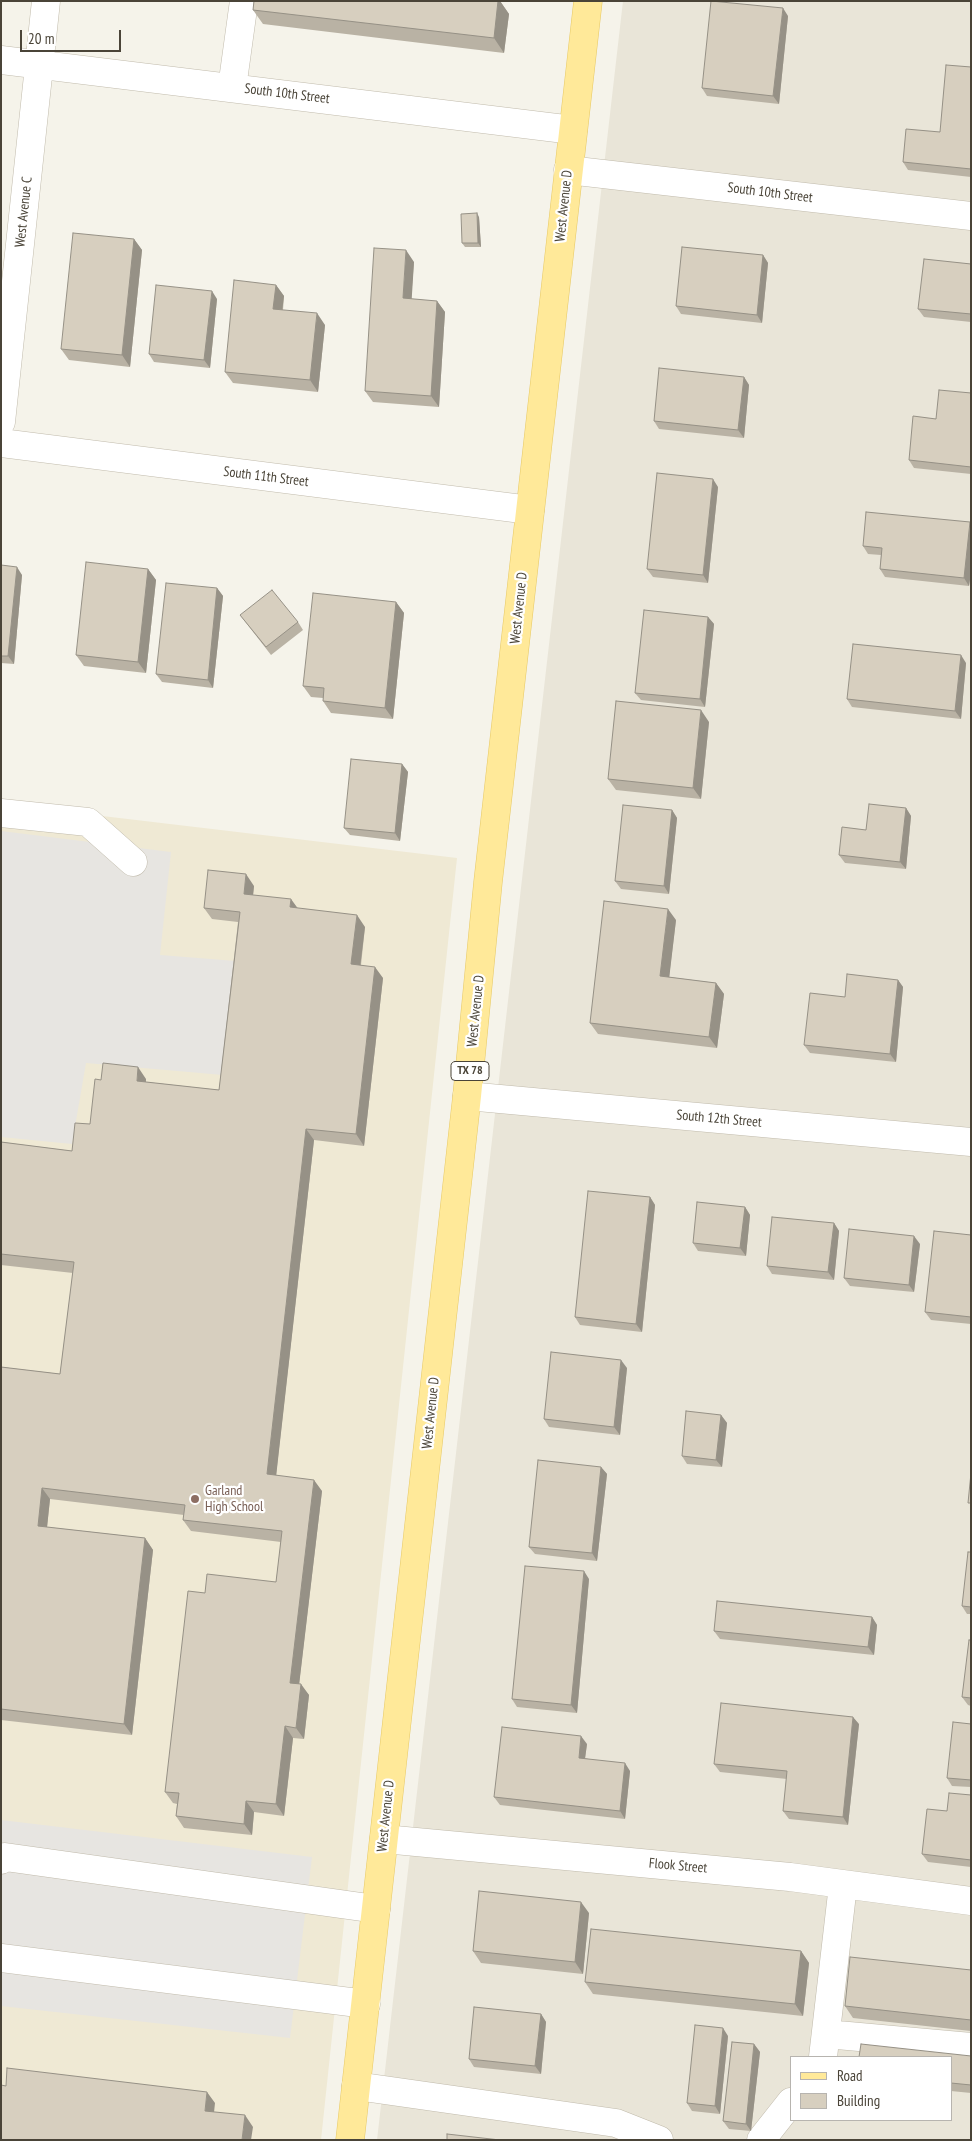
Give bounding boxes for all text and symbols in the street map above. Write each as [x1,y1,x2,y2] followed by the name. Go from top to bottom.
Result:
[22,20,124,52] scale bar
[28,29,54,48] text: 20 m
[243,80,331,108] street label: South 10th Street
[552,169,576,243] street label: West Avenue D
[12,176,36,248] street label: West Avenue C
[726,179,814,207] street label: South 10th Street
[222,463,310,491] street label: South 11th Street
[507,571,531,645] street label: West Avenue D
[464,974,488,1048] street label: West Avenue D
[451,1062,489,1080] road number: TX 78
[676,1107,762,1131] street label: South 12th Street
[419,1376,443,1450] street label: West Avenue D
[205,1483,263,1515] place label: Garland High School
[189,1493,201,1505] marker: Garland High School
[374,1779,398,1853] street label: West Avenue D
[648,1855,708,1877] street label: Flook Street
[790,2056,952,2121] legend
[837,2066,863,2085] text: Road
[837,2091,880,2110] text: Building

